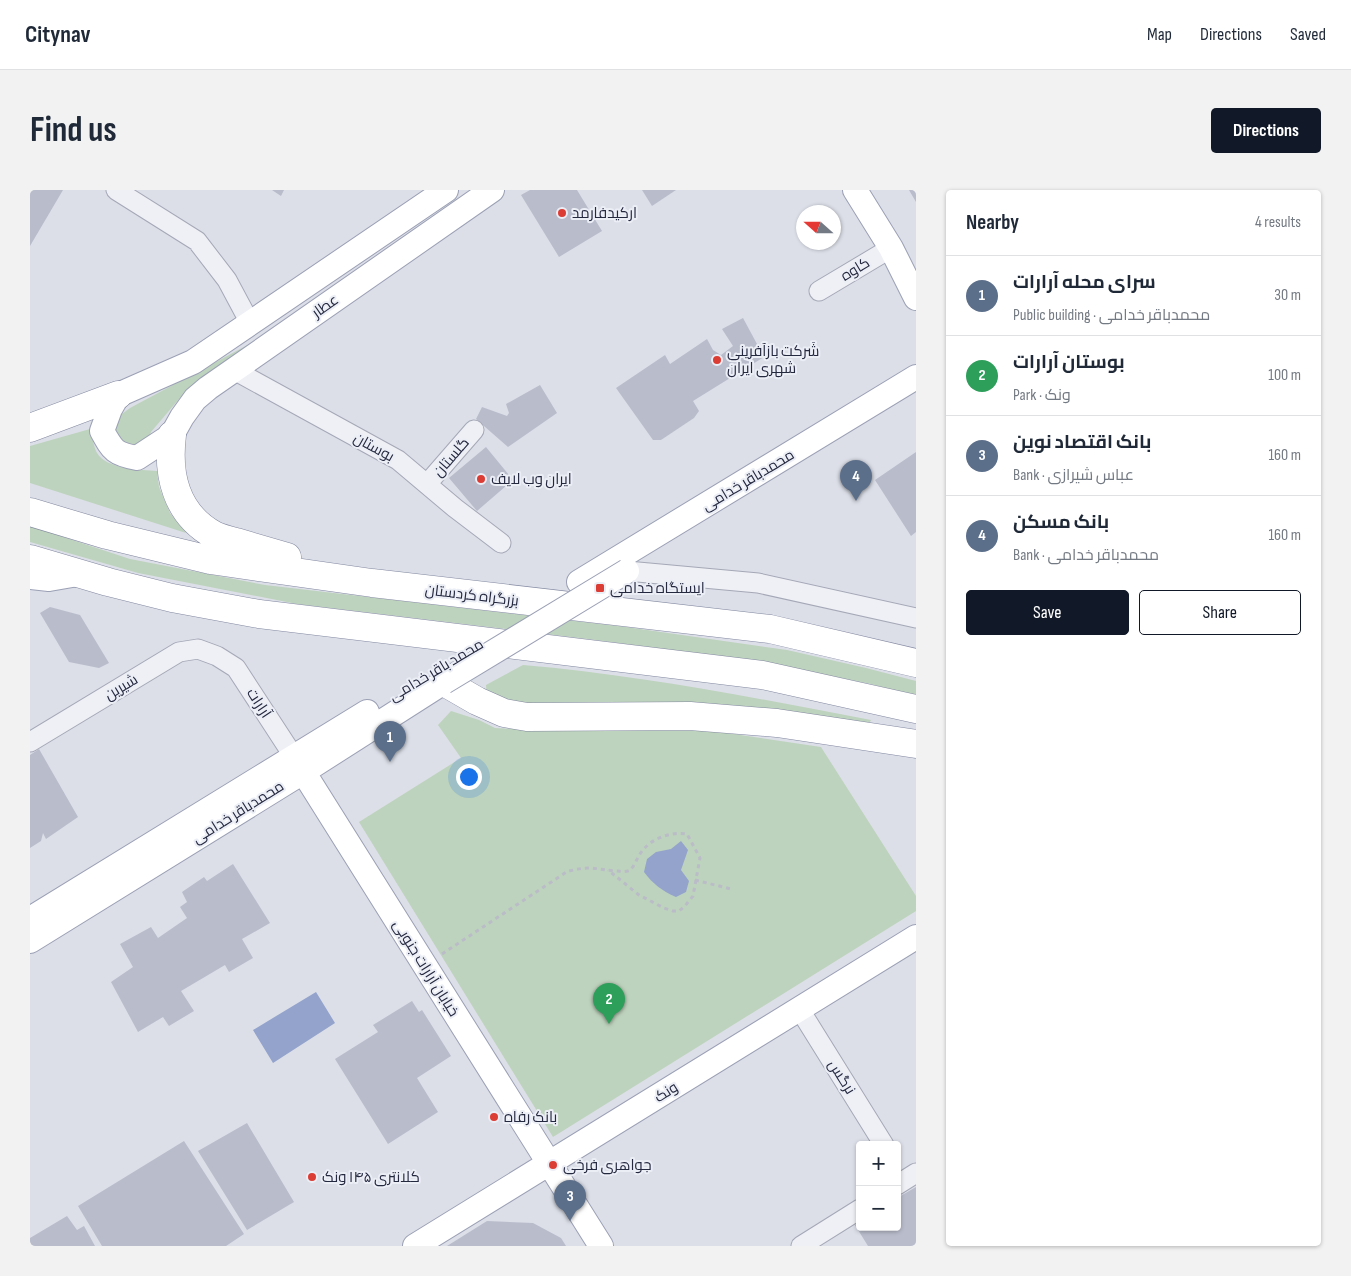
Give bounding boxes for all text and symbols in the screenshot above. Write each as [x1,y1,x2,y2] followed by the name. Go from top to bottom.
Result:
[25,20,91,49] text: Citynav
[1147,24,1172,45] text: Map
[1200,24,1262,45] text: Directions
[1290,24,1326,45] text: Saved
[1211,108,1321,153] button: Directions
[30,109,117,152] text: Find us
[572,204,637,223] place label: ارکیدفارمد
[796,205,841,250] north arrow
[556,207,568,219] marker: ارکیدفارمد
[966,210,1019,235] text: Nearby
[1255,213,1301,232] text: 4 results
[837,253,873,285] street label: کاوه
[1013,271,1156,294] text: سرای محله آرارات
[979,286,985,305] text: 1
[1274,286,1301,305] text: 30 m
[307,290,342,323] street label: عطار
[1013,306,1210,325] text: Public building · محمدباقر خدامی
[727,342,819,378] place label: شَرکت بازآفرینی شهری ایران
[1013,351,1125,374] text: بوستان آرارات
[711,354,723,366] marker: شَرکت بازآفرینی شهری ایران
[978,366,986,385] text: 2
[1268,366,1301,385] text: 100 m
[1013,386,1071,405] text: Park · ونک
[350,428,398,466] street label: بوستان
[1013,431,1151,454] text: بانک اقتصاد نوین
[429,434,474,481] street label: گلستان
[699,445,798,515] street label: محمدباقر خدامی
[978,446,986,465] text: 3
[1268,446,1301,465] text: 160 m
[840,460,872,501] pin: 4
[1013,466,1134,485] text: Bank · عباس شیرازی
[491,470,572,489] place label: ایران وب لایف
[475,473,487,485] marker: ایران وب لایف
[1013,511,1109,534] text: بانک مسکن
[978,526,986,545] text: 4
[1268,526,1301,545] text: 160 m
[1013,546,1159,565] text: Bank · محمدباقر خدامی
[610,579,705,598] place label: ایستگاه خدامی
[424,580,520,611] street label: بزرگراه کردستان
[594,582,606,594] marker: ایستگاه خدامی
[966,590,1129,635] button: Save
[1139,590,1301,635] button: Share
[386,635,487,706] street label: محمد باقر خدامی
[101,670,141,705] street label: شیرین
[242,685,275,722] street label: آرارات
[374,721,406,762] pin: 1
[456,764,482,790] your location
[189,777,288,848] street label: محمدباقر خدامی
[388,916,463,1020] street label: خیابان آرارات جنوبی
[593,983,625,1024] pin: 2
[824,1056,860,1098] street label: نرگس
[651,1078,682,1107] street label: ونک
[504,1108,557,1127] place label: بانک رفاه
[488,1111,500,1123] marker: بانک رفاه
[856,1141,901,1231] map controls
[856,1141,901,1186] button: +
[563,1156,652,1175] place label: جواهری فرخی
[547,1159,559,1171] marker: جواهری فرخی
[322,1168,420,1187] place label: کلانتری ۱۴۵ ونک
[306,1171,318,1183] marker: کلانتری ۱۴۵ ونک
[554,1180,586,1221] pin: 3
[856,1186,901,1231] button: −

